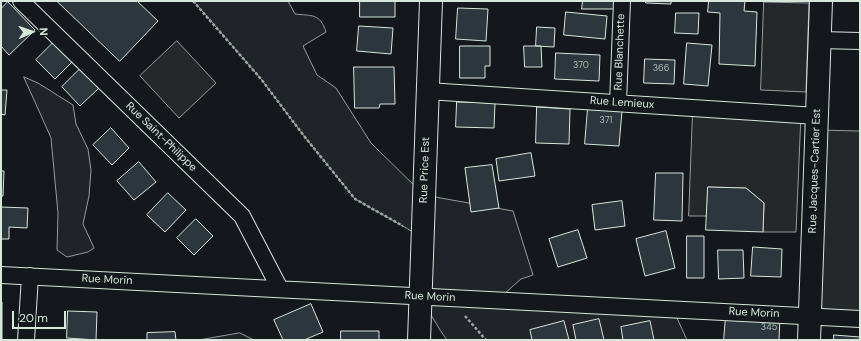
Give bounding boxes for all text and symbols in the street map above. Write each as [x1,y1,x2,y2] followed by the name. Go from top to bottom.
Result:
[12,12,52,52] north arrow
[612,13,628,91] street label: Rue Blanchette
[37,27,51,36] text: N
[573,61,589,71] house number: 370
[653,64,669,74] house number: 366
[589,94,655,112] street label: Rue Lemieux
[123,100,199,174] street label: Rue Saint-Philippe
[806,108,824,234] street label: Rue Jacques-Cartier Est
[600,116,612,126] house number: 371
[417,137,433,203] street label: Rue Price Est
[81,272,133,288] street label: Rue Morin
[404,289,456,305] street label: Rue Morin
[14,303,68,329] scale bar
[728,305,780,321] street label: Rue Morin
[19,310,48,326] text: 20 m
[761,323,777,333] house number: 345

